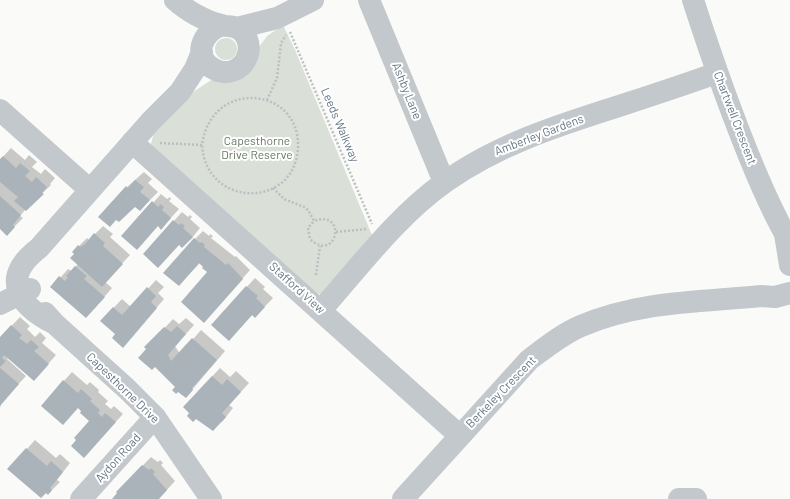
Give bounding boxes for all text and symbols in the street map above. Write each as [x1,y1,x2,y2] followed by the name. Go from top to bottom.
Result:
[389,61,425,121] street label: Ashby Lane
[711,69,759,167] street label: Chartwell Crescent
[318,86,362,164] street label: Leeds Walkway
[492,111,586,159] street label: Amberley Gardens
[221,134,293,162] park label: Capesthorne Drive Reserve
[266,259,328,317] street label: Stafford View
[84,350,162,426] street label: Capesthorne Drive
[463,353,539,431] street label: Berkeley Crescent
[92,431,144,485] street label: Aydon Road

